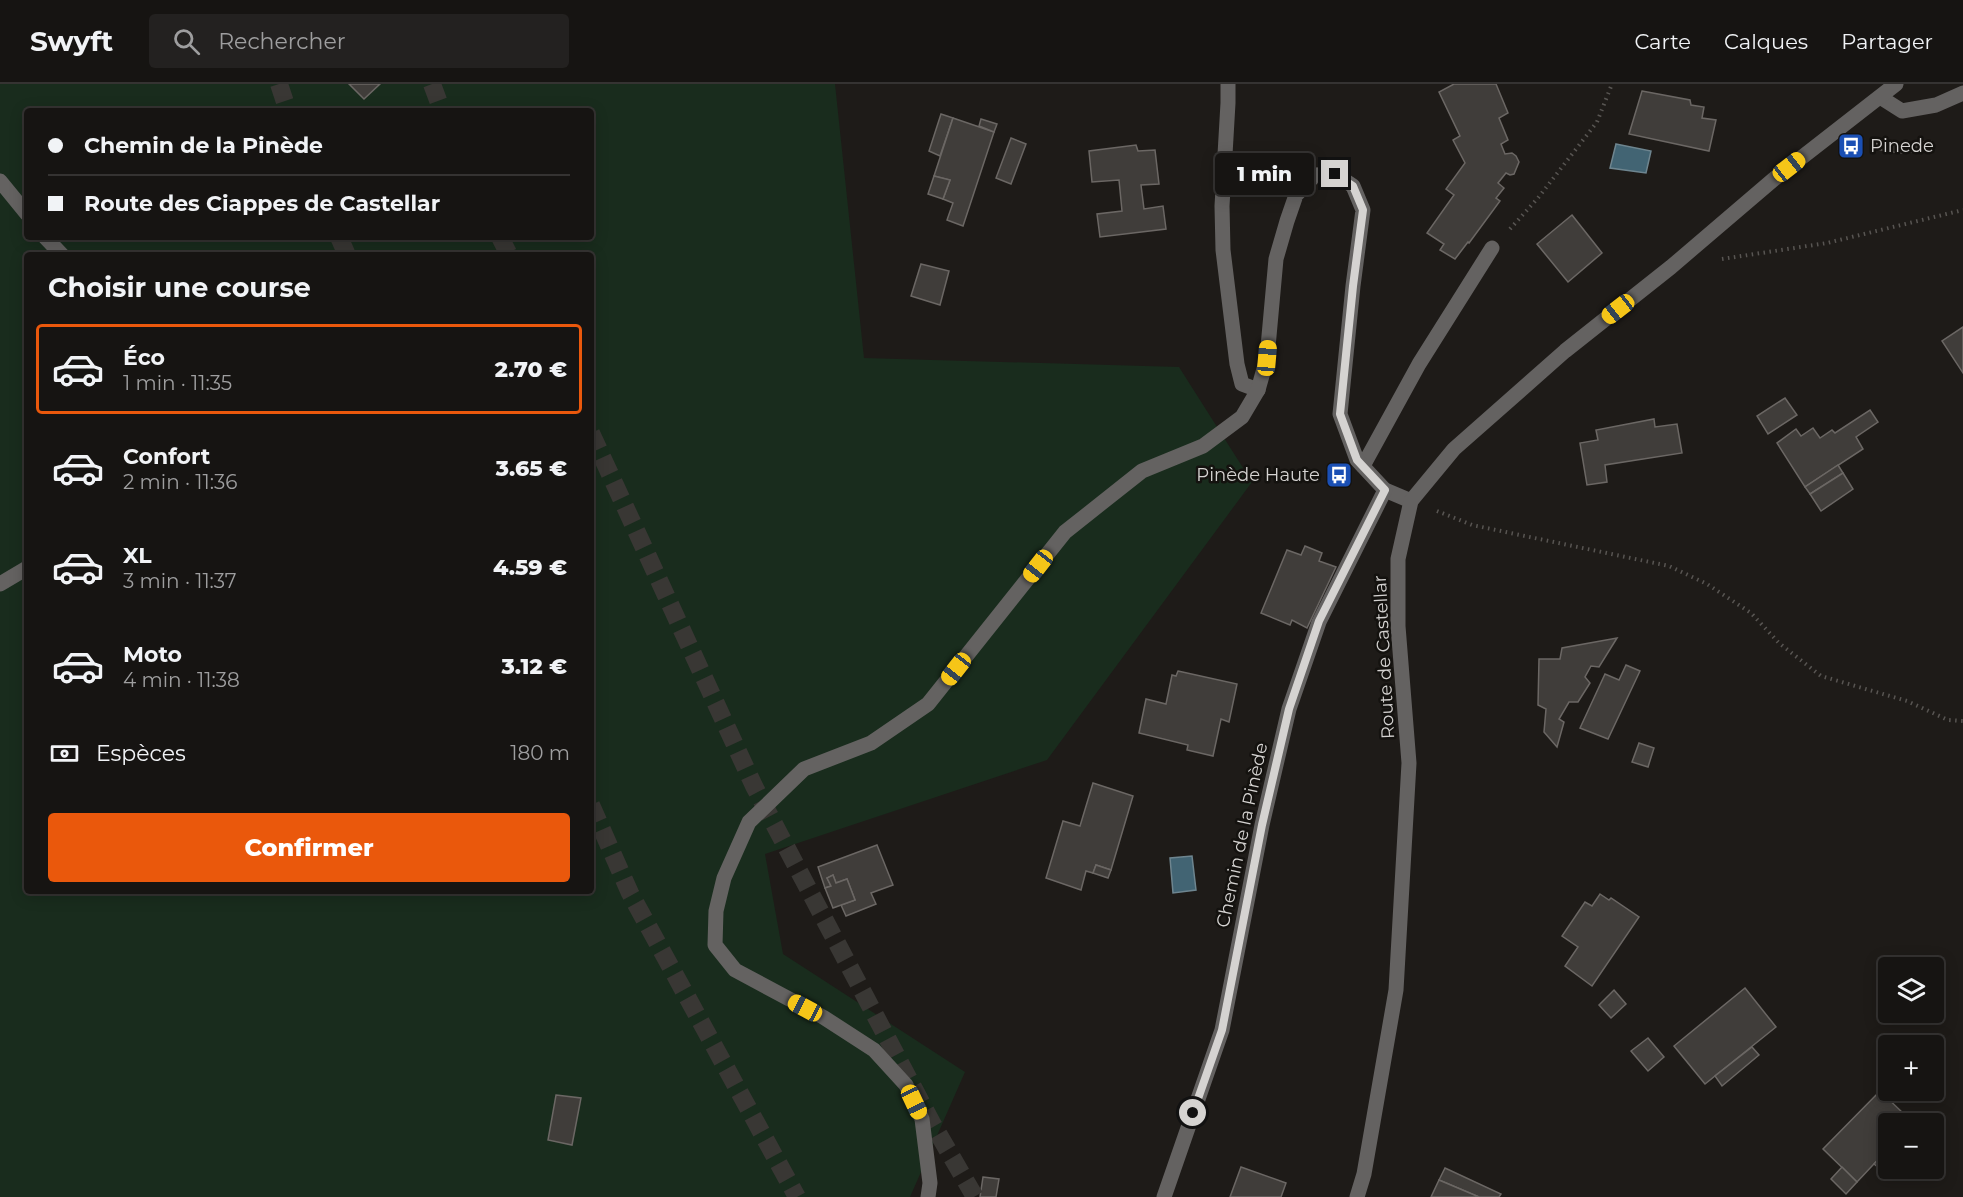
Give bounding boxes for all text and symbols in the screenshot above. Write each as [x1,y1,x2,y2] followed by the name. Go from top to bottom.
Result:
[149,14,569,68] search box
[30,24,113,58] text: Swyft
[170,25,203,58] icon: search
[218,28,346,55] text: Rechercher
[1634,29,1691,54] text: Carte
[1724,29,1808,54] text: Calques
[1841,29,1933,54] text: Partager
[1836,131,1866,161] bus stop icon: Pinede
[84,132,323,159] text: Chemin de la Pinède
[1870,135,1934,157] place label: Pinede
[1769,149,1809,185] car
[1215,153,1314,195] callout: 1 min
[1321,160,1348,187] route end
[1237,162,1292,186] text: 1 min
[84,190,440,217] text: Route des Ciappes de Castellar
[48,271,311,304] text: Choisir une course
[1598,291,1638,327] car
[1256,339,1278,377] car
[51,342,105,396] icon: car
[123,344,165,371] text: Éco
[495,356,567,383] text: 2.70 €
[123,371,232,395] text: 1 min · 11:35
[51,441,105,495] icon: car
[123,443,210,470] text: Confort
[496,455,567,482] text: 3.65 €
[1324,460,1354,490] bus stop icon: Pinède Haute
[1196,464,1320,486] place label: Pinède Haute
[123,470,237,494] text: 2 min · 11:36
[51,540,105,594] icon: car
[123,542,152,569] text: XL
[1020,546,1056,586] car
[493,554,567,581] text: 4.59 €
[123,569,237,593] text: 3 min · 11:37
[1369,574,1399,740] street label: Route de Castellar
[51,639,105,693] icon: car
[123,641,182,668] text: Moto
[938,649,974,689] car
[501,653,567,680] text: 3.12 €
[123,668,240,692] text: 4 min · 11:38
[48,737,81,770] icon: cash
[96,740,186,767] text: Espèces
[1212,740,1272,929] street label: Chemin de la Pinède
[510,741,570,765] text: 180 m
[48,813,570,882] button: Confirmer
[1878,957,1944,1179] map controls
[1878,957,1944,1023] button: layers
[785,992,825,1024] car
[1878,1035,1944,1101] button: +
[898,1082,930,1122] car
[1179,1099,1206,1126] route start
[1878,1113,1944,1179] button: −

